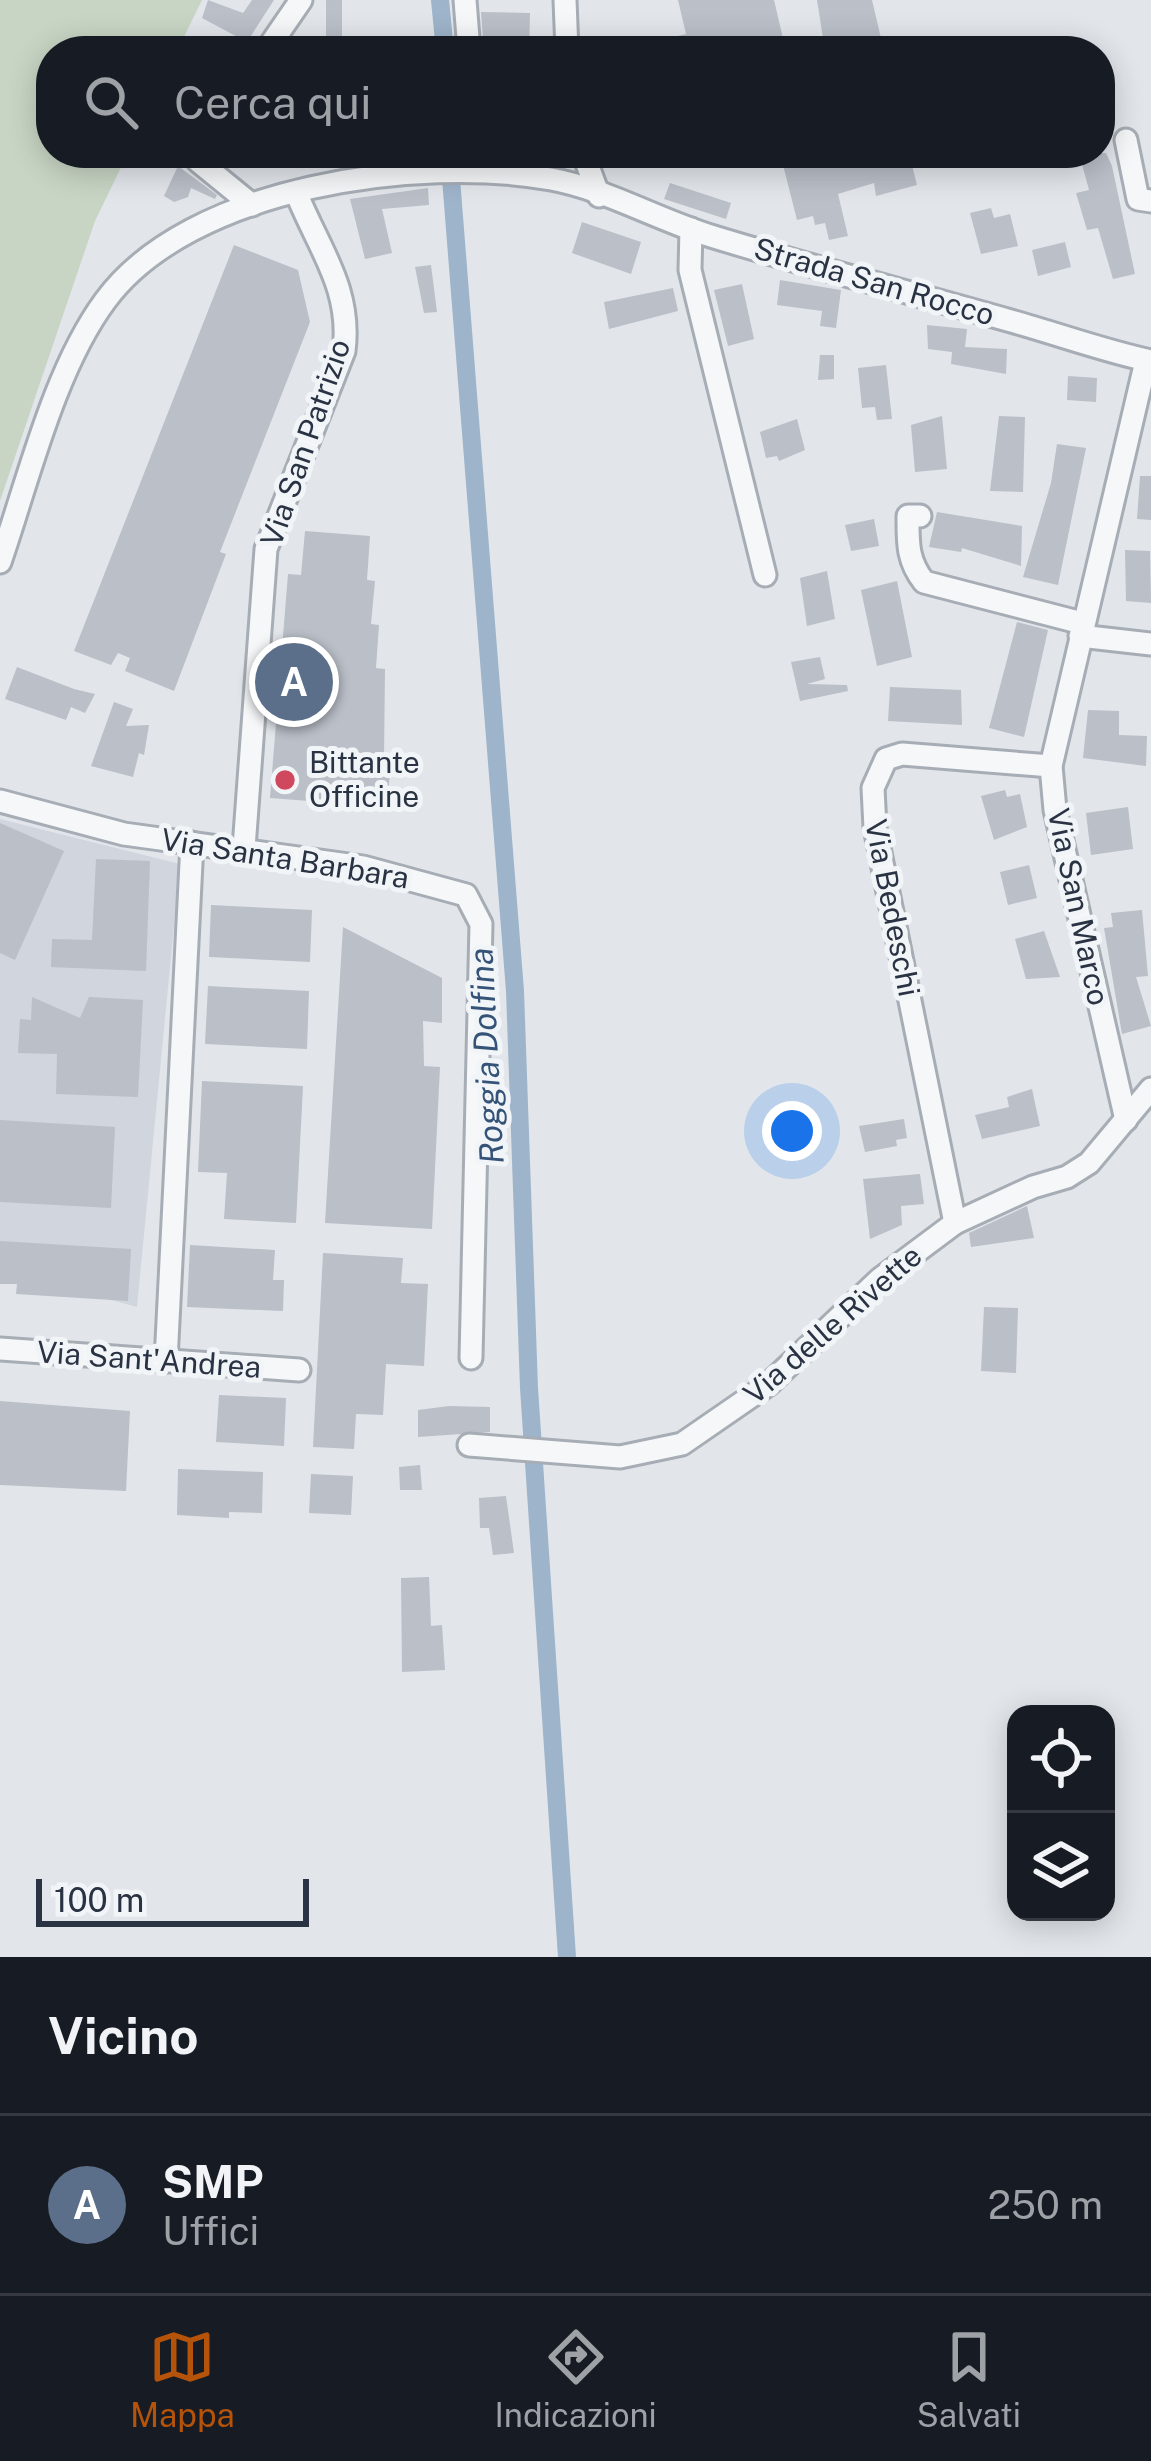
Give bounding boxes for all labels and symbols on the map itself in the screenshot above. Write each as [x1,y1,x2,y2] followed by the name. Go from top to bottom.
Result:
[750,230,998,333] street label: Strada San Rocco
[253,334,357,551] street label: Via San Patrizio
[255,637,333,727] pin: A
[309,744,420,814] place label: Bittante Officine
[272,767,298,793] marker: Bittante Officine
[1041,805,1117,1009] street label: Via San Marco
[858,816,928,999] street label: Via Bedeschi
[159,821,412,895] street label: Via Santa Barbara
[461,947,511,1165] water label: Roggia Dolfina
[762,1101,822,1161] your location
[736,1237,929,1411] street label: Via delle Rivette
[36,1333,262,1385] street label: Via Sant'Andrea
[36,1873,309,1926] scale bar

